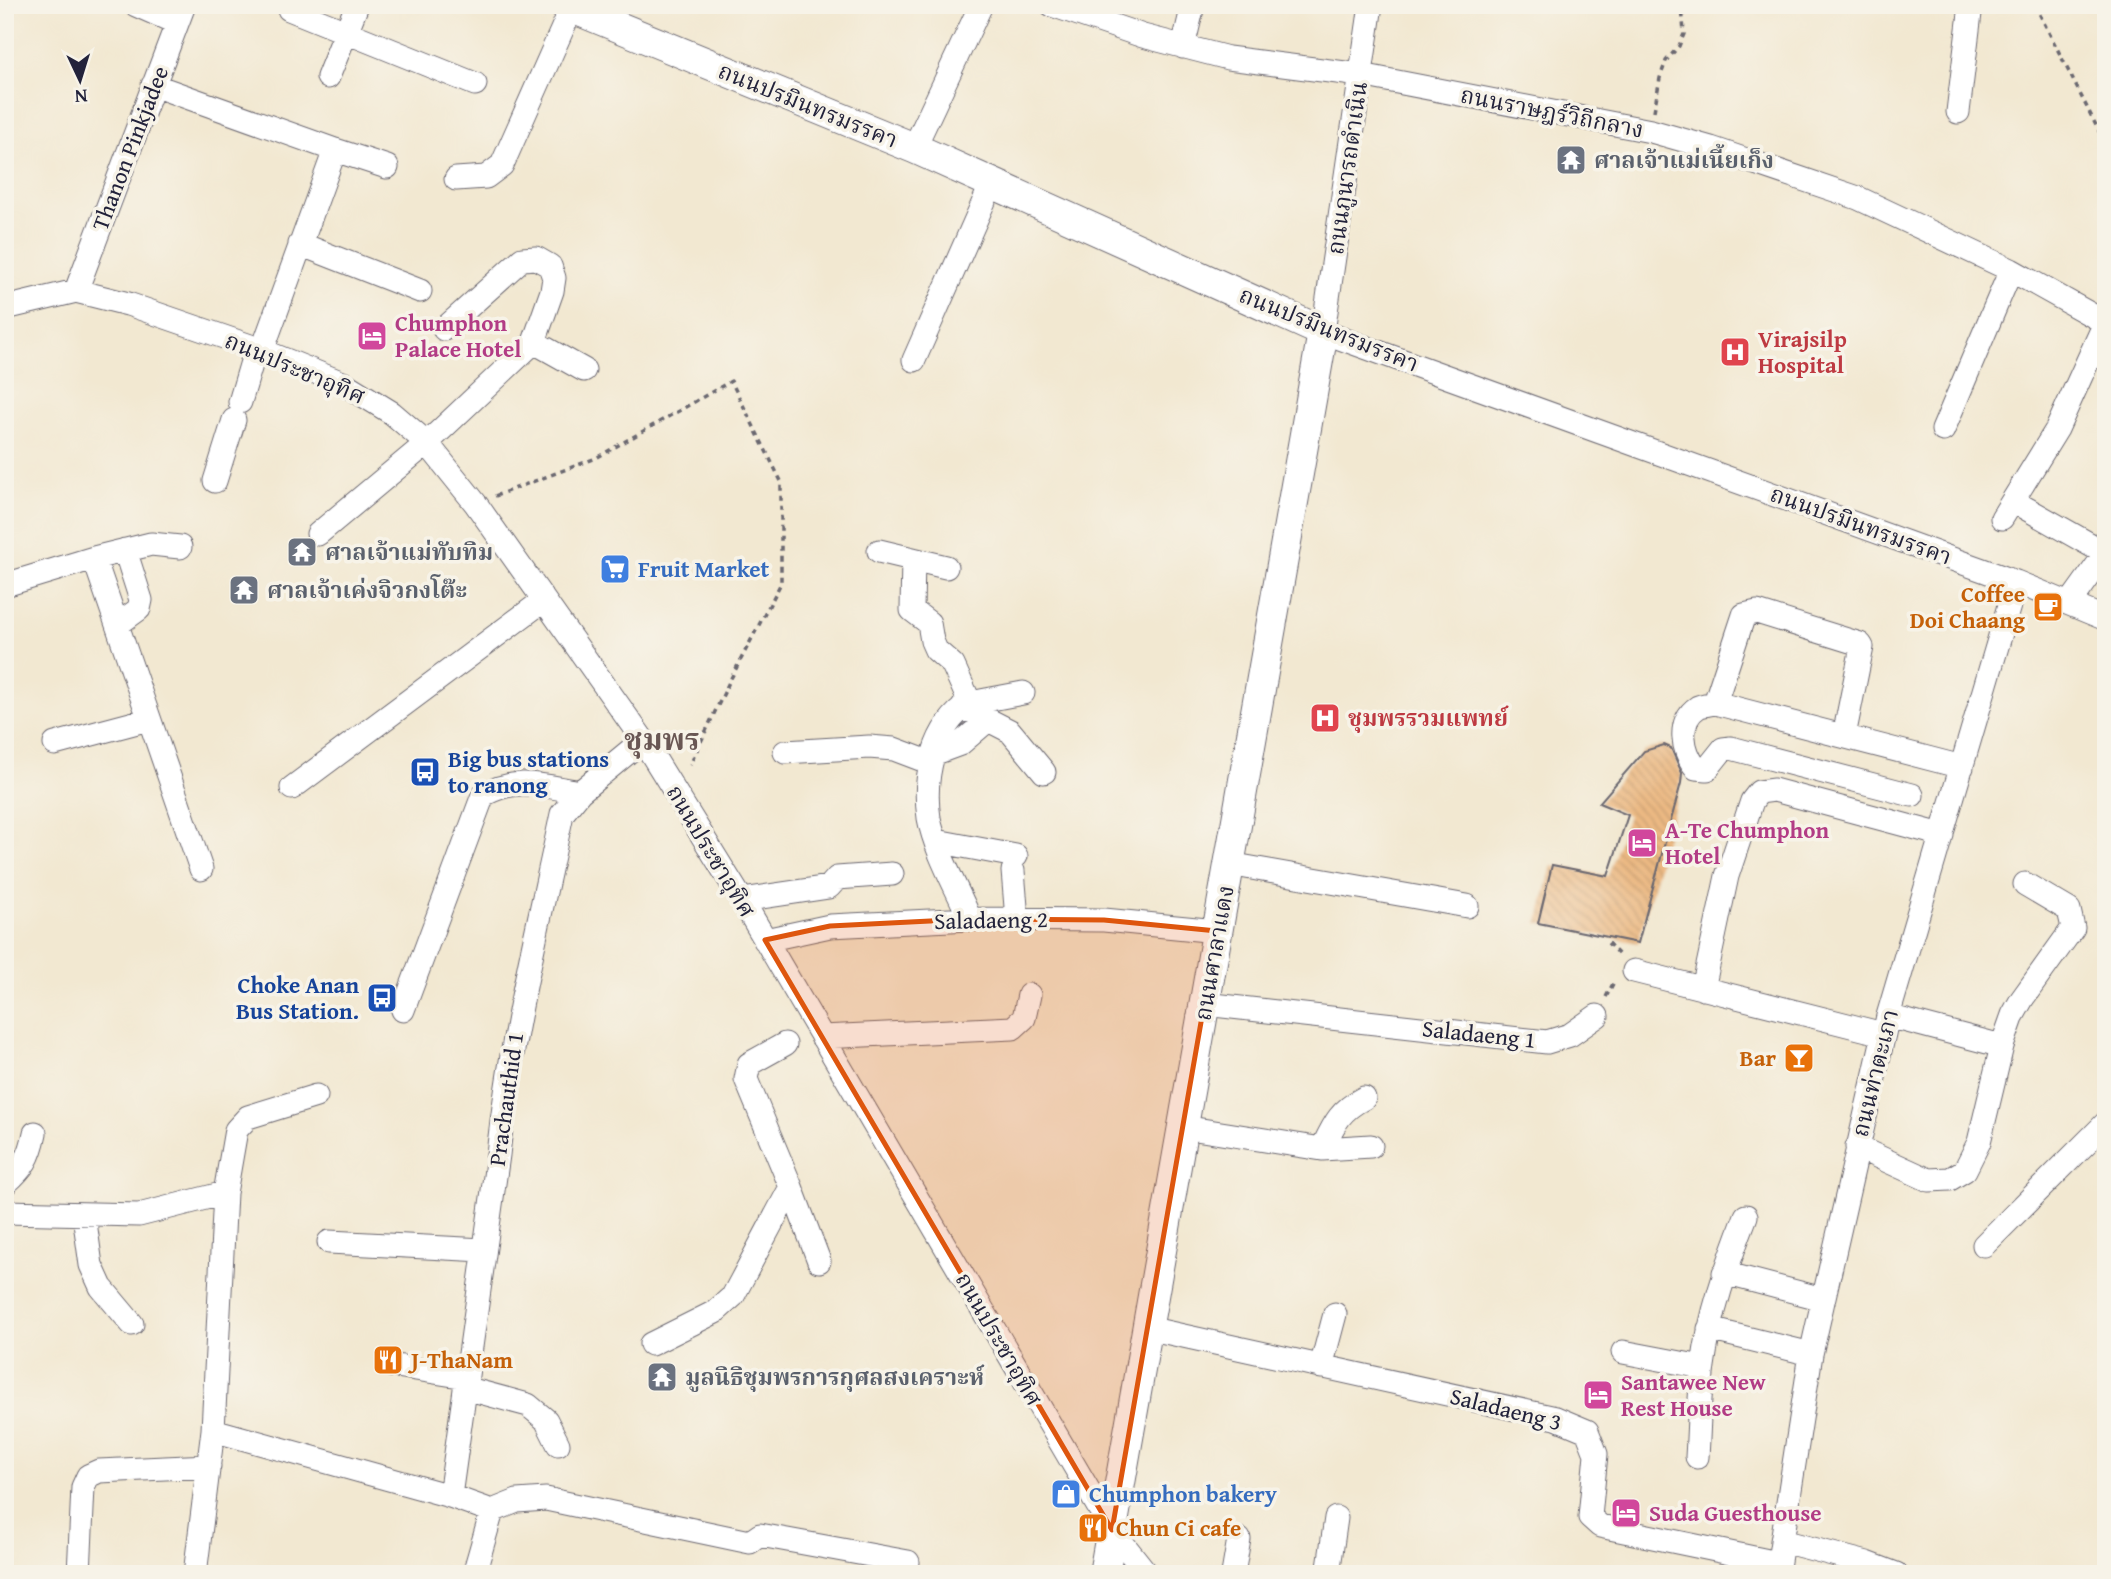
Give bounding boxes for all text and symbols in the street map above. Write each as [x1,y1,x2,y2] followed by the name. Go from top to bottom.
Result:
[46,46,116,116] north arrow
[714,53,903,156] street label: ถนนปรมินทรมรรคา
[83,61,176,235] street label: Thanon Pinkjadee
[1458,78,1646,145] street label: ถนนราษฎร์วิถีกลาง
[1318,79,1375,257] street label: ถนนภูนารถดำเนิน
[74,83,88,111] text: N
[1554,143,1588,177] temple icon: ศาลเจ้าแม่เนี้ยเก็ง
[1594,143,1774,176] place label: ศาลเจ้าแม่เนี้ยเก็ง
[1235,277,1424,380] street label: ถนนปรมินทรมรรคา
[395,306,521,365] place label: Chumphon Palace Hotel
[355,319,389,353] hotel icon: Chumphon Palace Hotel
[1758,322,1847,381] place label: Virajsilp Hospital
[220,323,370,412] street label: ถนนประชาอุทิศ
[1718,335,1752,369] hospital icon: Virajsilp Hospital
[1766,476,1956,573] street label: ถนนปรมินทรมรรคา
[285,535,319,569] temple icon: ศาลเจ้าแม่ทับทิม
[325,535,493,568] place label: ศาลเจ้าแม่ทับทิม
[598,552,632,586] supermarket icon: Fruit Market
[638,552,770,585] place label: Fruit Market
[227,573,261,607] temple icon: ศาลเจ้าเค่งจิวกงโต๊ะ
[267,573,467,606] place label: ศาลเจ้าเค่งจิวกงโต๊ะ
[1910,577,2026,636] place label: Coffee Doi Chaang
[2031,590,2065,624] cafe icon: Coffee Doi Chaang
[1308,701,1342,735] hospital icon: ชุมพรรวมแพทย์
[1348,701,1509,734] place label: ชุมพรรวมแพทย์
[624,717,700,761] district label: ชุมพร
[448,742,609,801] place label: Big bus stations to ranong
[408,755,442,789] bus stop icon: Big bus stations to ranong
[659,778,764,923] street label: ถนนประชาอุทิศ
[1665,813,1829,872] place label: A-Te Chumphon Hotel
[1625,826,1659,860] hotel icon: A-Te Chumphon Hotel
[1185,883,1242,1023] street label: ถนนศาลาแดง
[934,902,1048,937] street label: Saladaeng 2
[236,968,359,1027] place label: Choke Anan Bus Station.
[365,981,399,1015] bus stop icon: Choke Anan Bus Station.
[1843,1006,1906,1140] street label: ถนนท่าตะเภา
[1421,1011,1537,1056] street label: Saladaeng 1
[480,1030,531,1168] street label: Prachauthid 1
[1739,1041,1776,1074] place label: Bar
[1782,1041,1816,1075] bar icon: Bar
[948,1266,1051,1412] street label: ถนนประชาอุทิศ
[371,1343,405,1377] restaurant icon: J-ThaNam
[407,1343,513,1376] place label: J-ThaNam
[645,1360,679,1394] temple icon: มูลนิธิชุมพรการกุศลสงเคราะห์
[685,1360,985,1393] place label: มูลนิธิชุมพรการกุศลสงเคราะห์
[1621,1365,1766,1424] place label: Santawee New Rest House
[1581,1378,1615,1412] hotel icon: Santawee New Rest House
[1447,1379,1565,1438] street label: Saladaeng 3
[1049,1477,1083,1511] shop icon: Chumphon bakery
[1089,1477,1277,1510] place label: Chumphon bakery
[1609,1496,1643,1530] hotel icon: Suda Guesthouse
[1649,1496,1822,1529] place label: Suda Guesthouse
[1076,1511,1110,1545] restaurant icon: Chun Ci cafe
[1116,1511,1241,1544] place label: Chun Ci cafe

